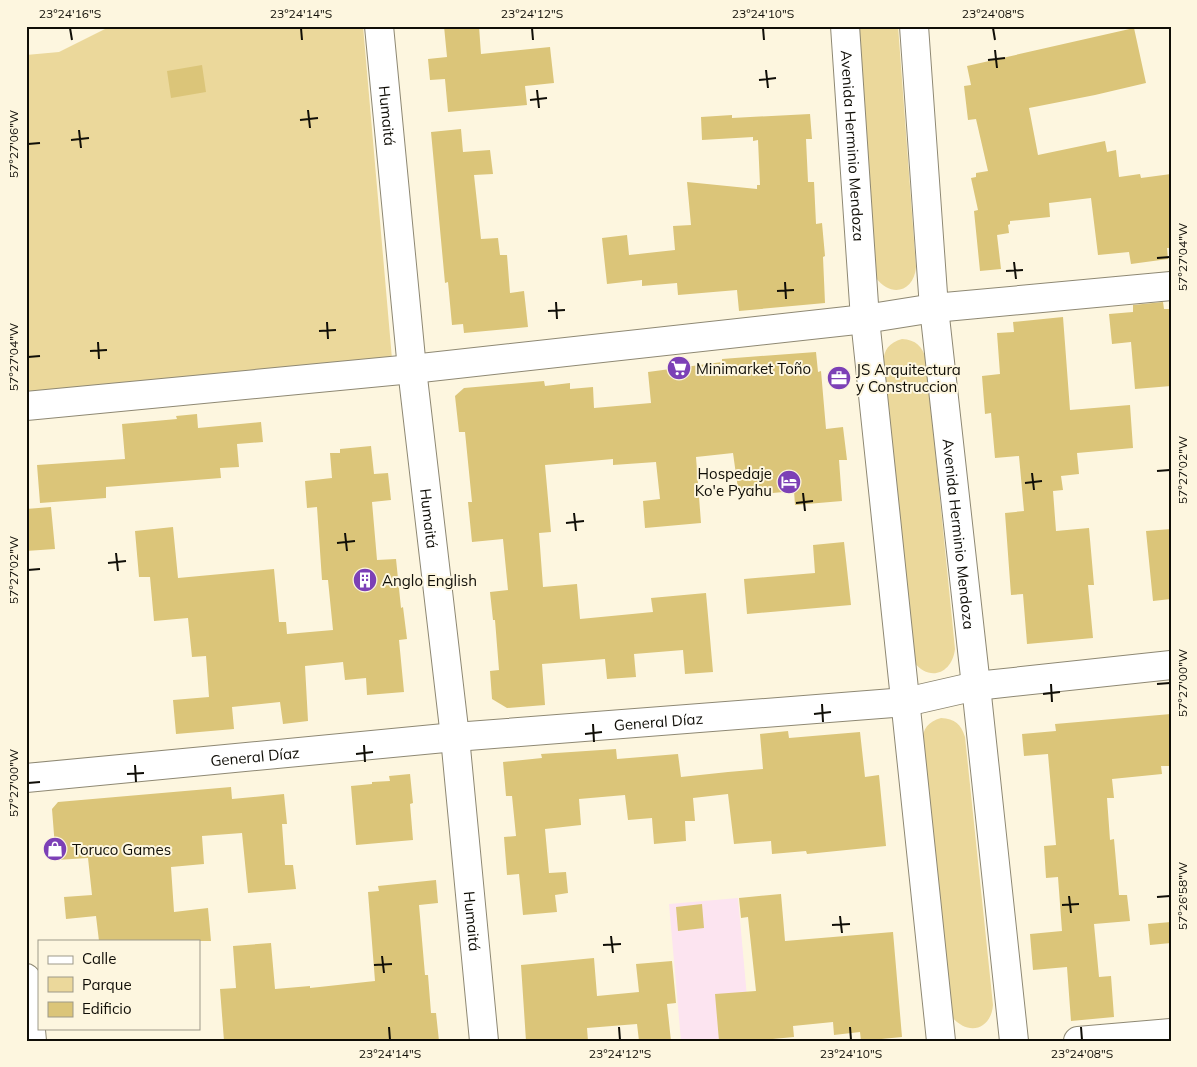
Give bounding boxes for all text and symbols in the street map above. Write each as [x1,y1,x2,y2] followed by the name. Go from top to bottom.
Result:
[39,6,101,21] text: 23°24'16"S
[270,6,332,21] text: 23°24'14"S
[501,6,563,21] text: 23°24'12"S
[732,6,794,21] text: 23°24'10"S
[962,6,1024,21] text: 23°24'08"S
[837,49,869,242] street label: Avenida Herminio Mendoza
[375,85,400,146] street label: Humaitá
[6,110,21,178] text: 57°27'06"W
[1175,223,1190,291] text: 57°27'04"W
[6,323,21,391] text: 57°27'04"W
[666,355,692,381] supermarket icon: Minimarket Toño
[696,359,811,378] place label: Minimarket Toño
[856,360,961,396] place label: JS Arquitectura y Construccion
[826,365,852,391] office icon: JS Arquitectura y Construccion
[1175,436,1190,504] text: 57°27'02"W
[939,438,979,630] street label: Avenida Herminio Mendoza
[695,464,772,500] place label: Hospedaje Ko'e Pyahu
[776,469,802,495] hotel icon: Hospedaje Ko'e Pyahu
[417,487,442,549] street label: Humaitá
[6,536,21,604] text: 57°27'02"W
[352,567,378,593] building icon: Anglo English
[382,571,477,590] place label: Anglo English
[1175,649,1190,717] text: 57°27'00"W
[613,708,704,734] street label: General Díaz
[209,742,301,770] street label: General Díaz
[6,749,21,817] text: 57°27'00"W
[42,836,68,862] shop icon: Toruco Games
[72,840,171,859] place label: Toruco Games
[1175,862,1190,930] text: 57°26'58"W
[460,890,485,952] street label: Humaitá
[38,940,200,1030] legend
[82,949,116,968] text: Calle
[82,975,132,994] text: Parque
[82,999,132,1018] text: Edificio
[359,1046,421,1061] text: 23°24'14"S
[589,1046,651,1061] text: 23°24'12"S
[820,1046,882,1061] text: 23°24'10"S
[1051,1046,1113,1061] text: 23°24'08"S

